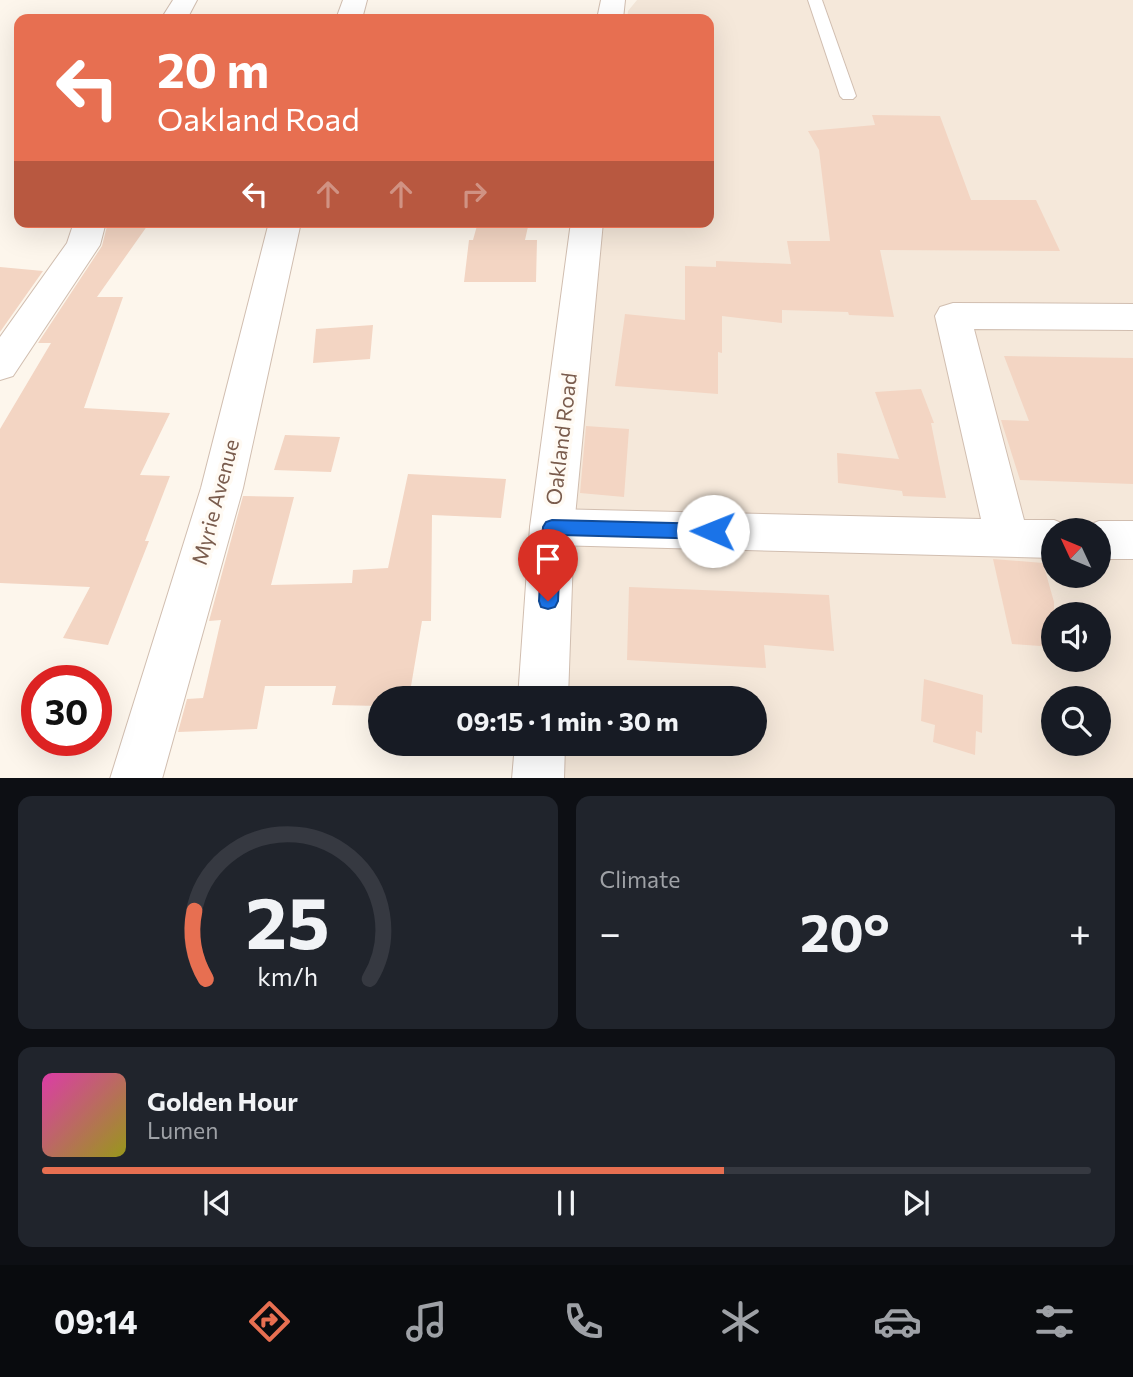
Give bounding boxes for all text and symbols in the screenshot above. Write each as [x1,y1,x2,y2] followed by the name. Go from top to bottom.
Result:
[157,38,269,98] text: 20 m
[42,42,133,133] icon: left
[157,98,360,138] text: Oakland Road
[236,175,274,213] icon: left
[309,175,347,213] icon: ahead
[382,175,420,213] icon: ahead
[455,175,493,213] icon: right
[540,371,581,506] street label: Oakland Road
[186,436,243,567] street label: Myrie Avenue
[676,494,750,568] position arrow
[1041,518,1111,588] north arrow
[1041,518,1111,756] map controls
[518,529,578,601] pin
[529,540,567,578] icon: arrive
[1041,602,1111,672] button: sound
[21,665,112,756] speed limit sign: 30
[1041,686,1111,756] button: search
[456,705,679,736] text: 09:15 · 1 min · 30 m
[600,865,681,893] text: Climate
[246,875,330,964] text: 25
[800,899,890,963] text: 20°
[600,908,621,955] text: −
[1069,908,1091,955] text: +
[257,960,318,990] text: km/h
[147,1085,298,1116] text: Golden Hour
[147,1116,218,1144] text: Lumen
[198,1184,236,1222] icon: previous
[547,1184,585,1222] icon: pause
[897,1184,935,1222] icon: next
[245,1297,294,1346] icon: directions
[402,1297,451,1346] icon: music
[559,1297,608,1346] icon: phone
[716,1297,765,1346] icon: climate
[873,1297,922,1346] icon: car
[1030,1297,1079,1346] icon: filters
[54,1301,138,1341] text: 09:14

